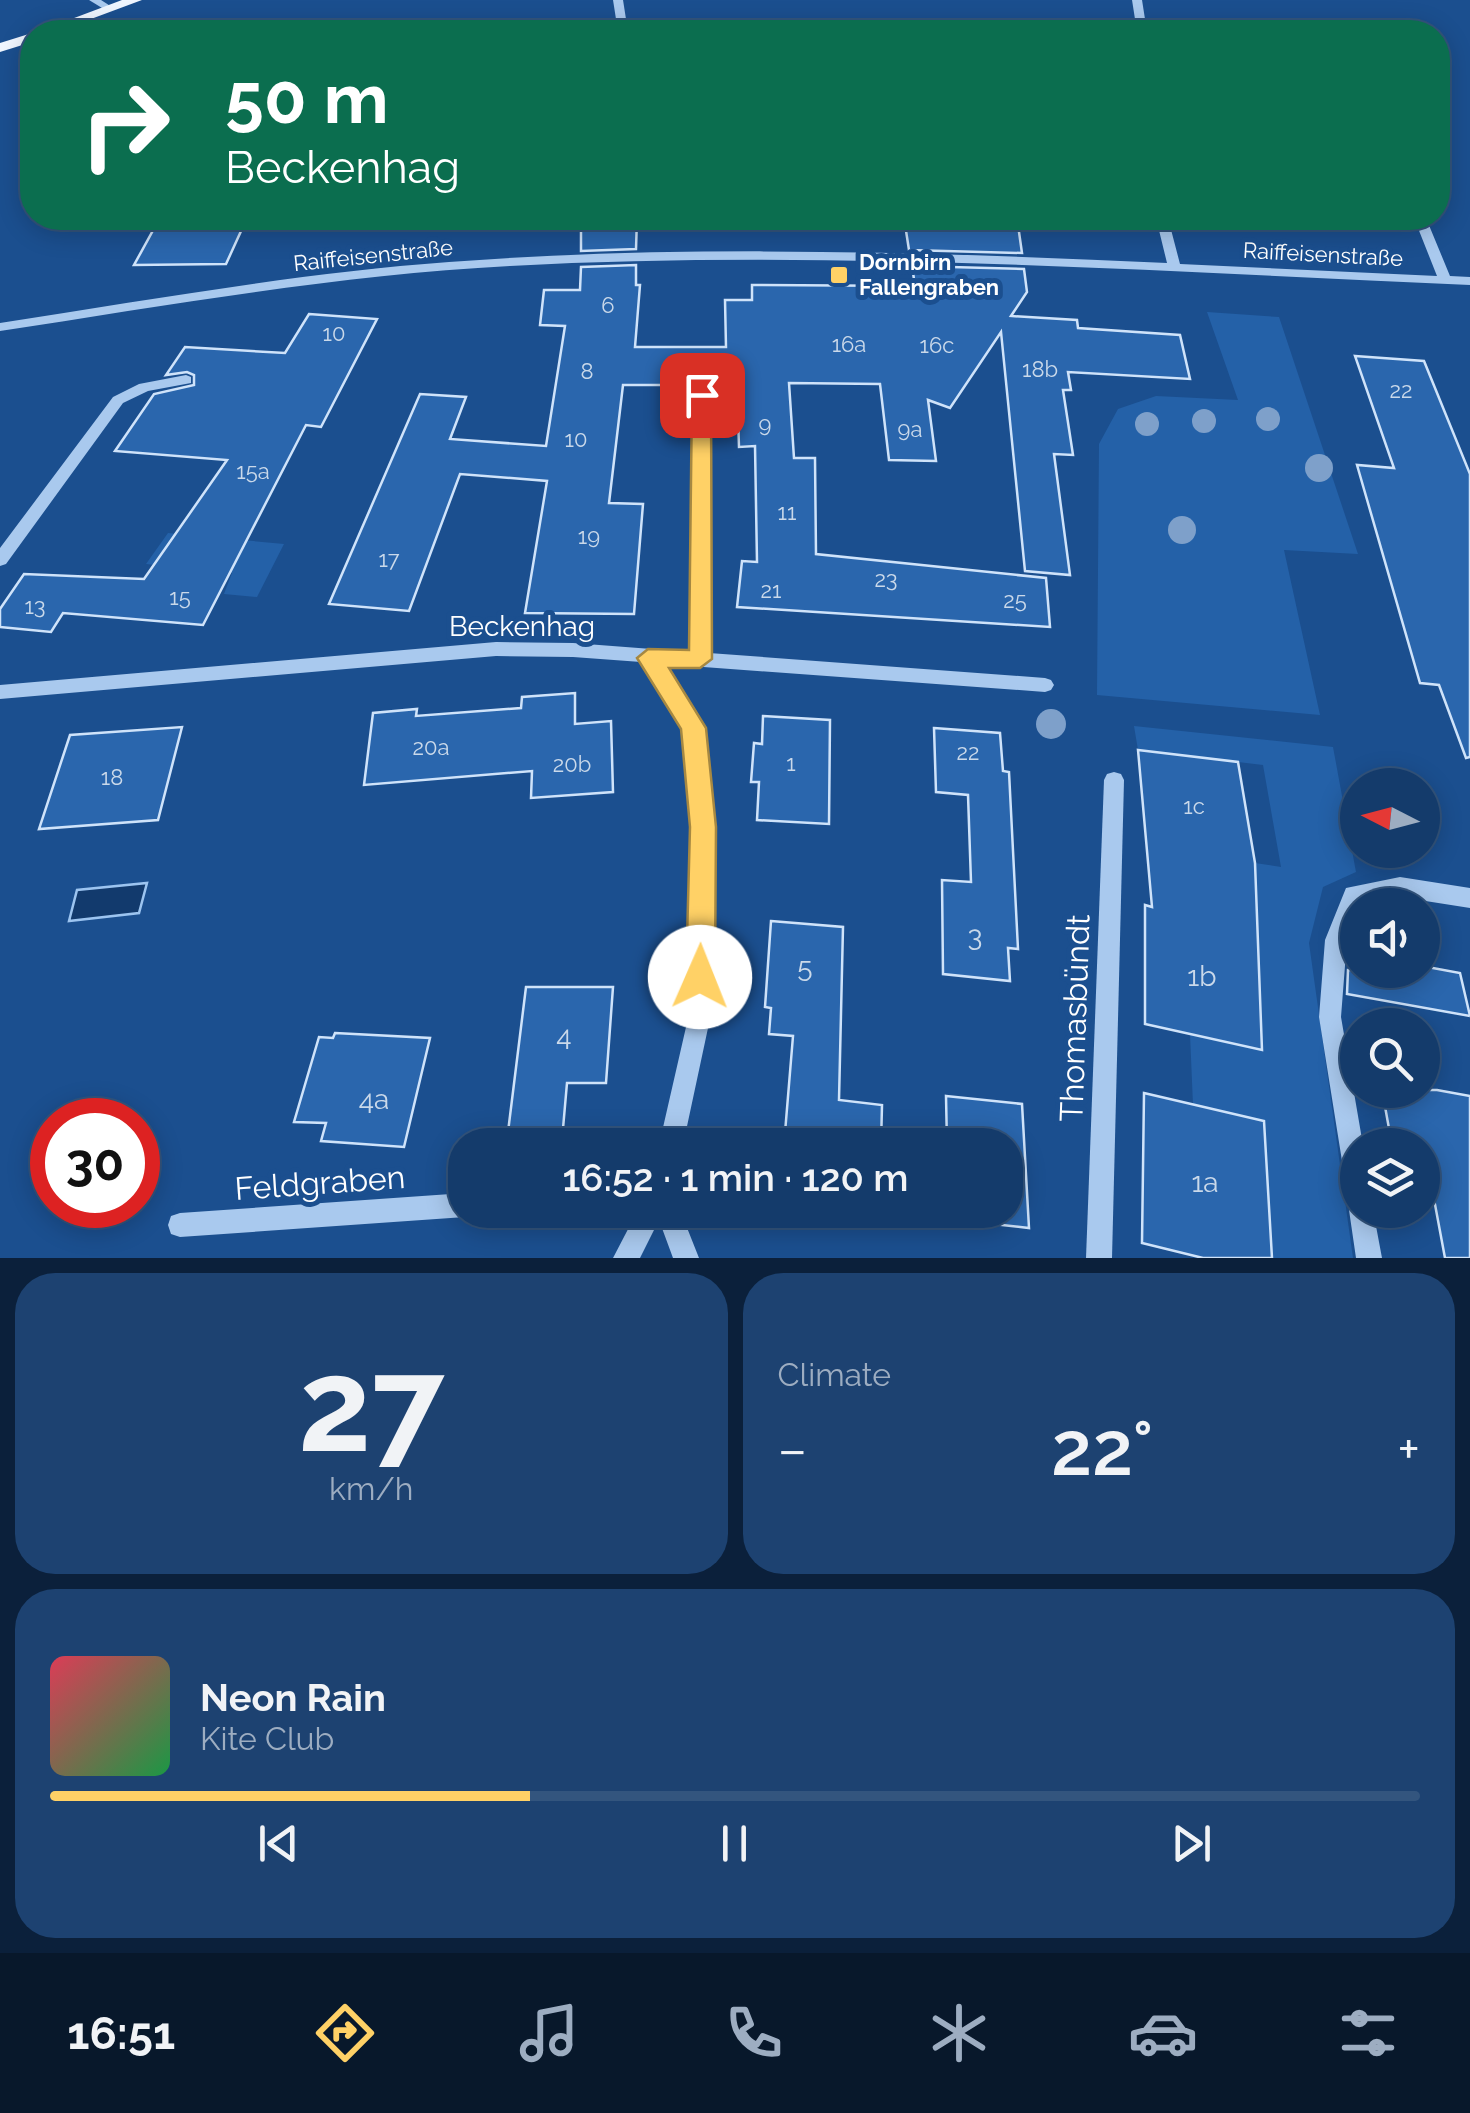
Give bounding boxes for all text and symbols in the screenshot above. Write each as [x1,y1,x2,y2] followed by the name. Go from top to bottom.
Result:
[225,57,389,139] text: 50 m
[60,60,190,190] icon: right
[225,141,460,194] text: Beckenhag
[292,234,454,276] street label: Raiffeisenstraße
[1242,237,1404,271] street label: Raiffeisenstraße
[859,249,999,300] place label: Dornbirn Fallengraben
[828,264,850,286] marker: Dornbirn Fallengraben
[601,292,615,318] house number: 6
[323,320,345,346] house number: 10
[832,331,866,357] house number: 16a
[920,332,954,358] house number: 16c
[660,353,745,438] pin
[1022,356,1058,382] house number: 18b
[580,358,594,384] house number: 8
[675,368,730,423] icon: arrive
[1390,377,1412,403] house number: 22
[759,411,771,437] house number: 9
[898,416,922,442] house number: 9a
[565,426,587,452] house number: 10
[236,458,270,484] house number: 15a
[778,499,796,525] house number: 11
[578,523,600,549] house number: 19
[378,546,400,572] house number: 17
[874,566,898,592] house number: 23
[761,577,781,603] house number: 21
[169,584,191,610] house number: 15
[1003,587,1027,613] house number: 25
[24,593,46,619] house number: 13
[449,610,595,643] street label: Beckenhag
[413,734,449,760] house number: 20a
[957,739,979,765] house number: 22
[786,750,796,776] house number: 1
[553,751,591,777] house number: 20b
[101,764,123,790] house number: 18
[1340,768,1440,868] north arrow
[1340,768,1440,1228] map controls
[1183,793,1205,819] house number: 1c
[1340,888,1440,988] button: sound
[1052,913,1097,1122] street label: Thomasbündt
[968,920,982,953] house number: 3
[648,925,752,1029] position arrow
[797,951,813,984] house number: 5
[1187,960,1217,993] house number: 1b
[1340,1008,1440,1108] button: search
[556,1019,572,1052] house number: 4
[359,1083,389,1116] house number: 4a
[30,1098,160,1228] speed limit sign: 30
[1340,1128,1440,1228] button: layers
[562,1155,909,1200] text: 16:52 · 1 min · 120 m
[233,1158,406,1207] street label: Feldgraben
[1191,1166,1219,1199] house number: 1a
[298,1329,444,1481] text: 27
[778,1356,891,1393] text: Climate
[1051,1404,1153,1493] text: 22°
[778,1417,807,1482] text: −
[1397,1417,1420,1482] text: +
[329,1470,413,1507] text: km/h
[200,1675,386,1720] text: Neon Rain
[200,1720,334,1757] text: Kite Club
[251,1816,306,1871] icon: previous
[707,1816,762,1871] icon: pause
[1164,1816,1219,1871] icon: next
[310,1998,380,2068] icon: directions
[514,1998,584,2068] icon: music
[719,1998,789,2068] icon: phone
[924,1998,994,2068] icon: climate
[1128,1998,1198,2068] icon: car
[1333,1998,1403,2068] icon: filters
[67,2007,175,2060] text: 16:51

